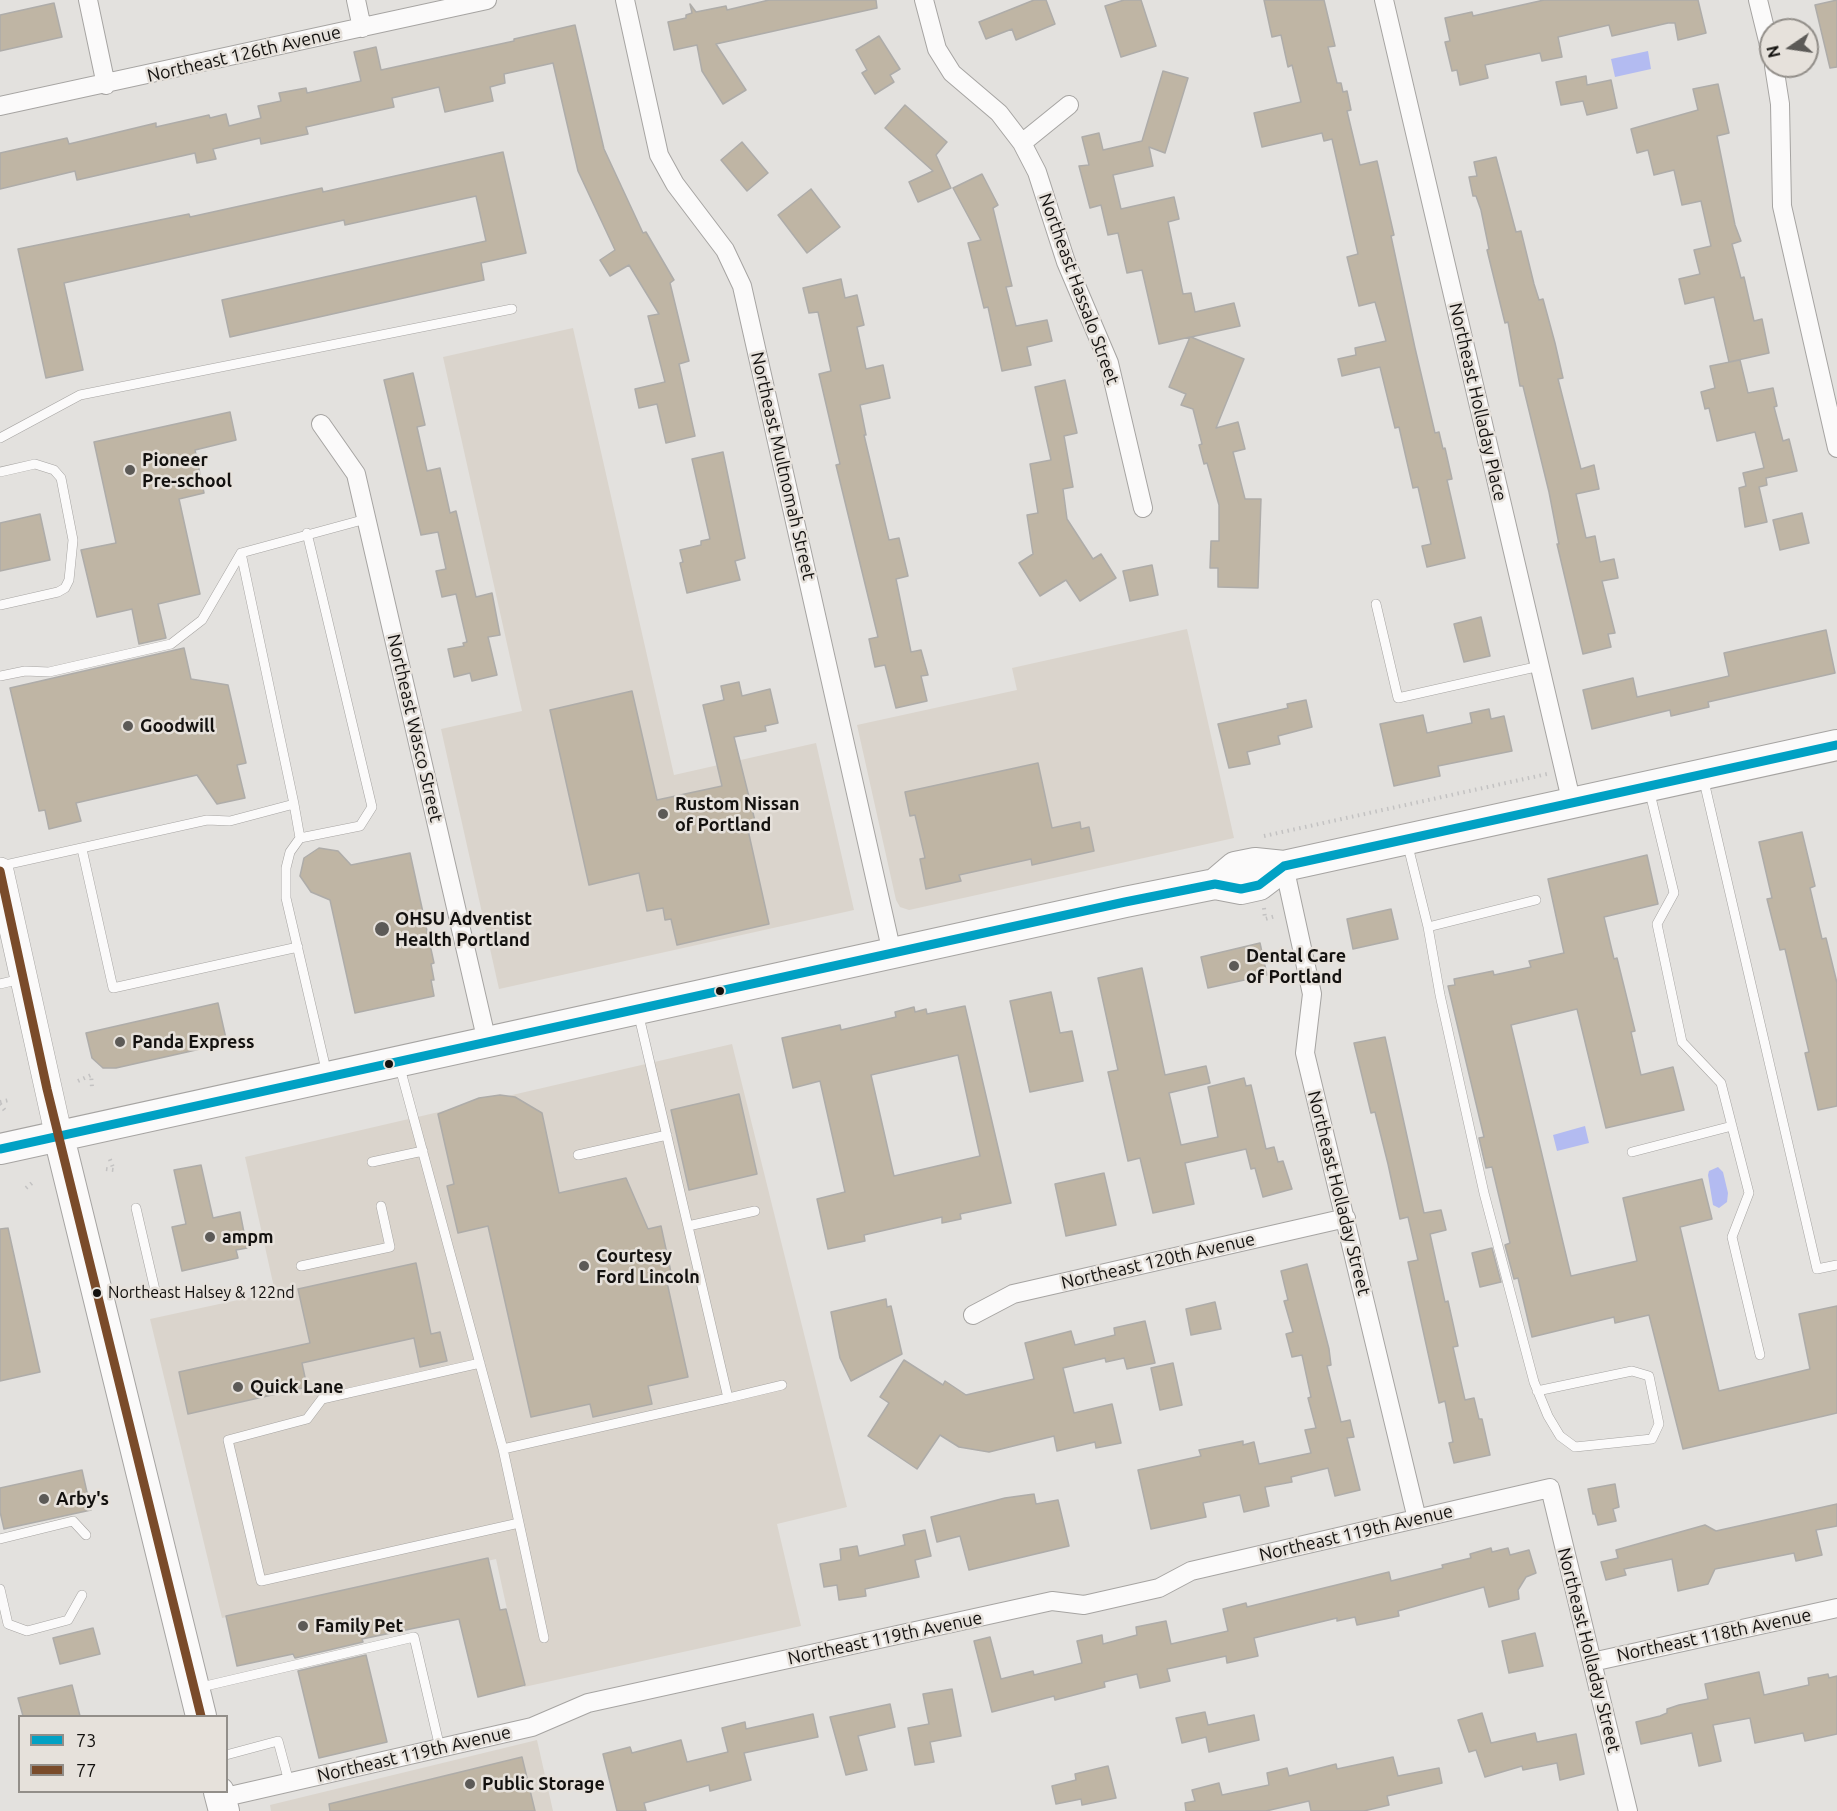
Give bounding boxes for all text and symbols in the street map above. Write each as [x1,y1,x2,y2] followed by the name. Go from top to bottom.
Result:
[1759,18,1819,78] north arrow
[145,21,343,87] street label: Northeast 126th Avenue
[1763,44,1784,59] text: N
[1034,190,1124,388] street label: Northeast Hassalo Street
[1445,301,1511,503] street label: Northeast Holladay Place
[746,350,820,582] street label: Northeast Multnomah Street
[142,449,232,492] place label: Pioneer Pre-school
[123,463,137,477] marker: Pioneer Pre-school
[383,632,447,824] street label: Northeast Wasco Street
[140,715,215,737] place label: Goodwill
[121,719,135,733] marker: Goodwill
[675,793,800,836] place label: Rustom Nissan of Portland
[656,807,670,821] marker: Rustom Nissan of Portland
[395,908,532,950] place label: OHSU Adventist Health Portland
[373,920,391,938] marker: OHSU Adventist Health Portland
[1246,945,1346,988] place label: Dental Care of Portland
[1227,959,1241,973] marker: Dental Care of Portland
[714,985,726,997] unlabelled marker
[132,1031,254,1053] place label: Panda Express
[113,1035,127,1049] marker: Panda Express
[383,1058,395,1070] unlabelled marker
[1303,1088,1375,1298] street label: Northeast Holladay Street
[222,1226,274,1248] place label: ampm
[1059,1228,1257,1294] street label: Northeast 120th Avenue
[203,1230,217,1244] marker: ampm
[596,1245,700,1288] place label: Courtesy Ford Lincoln
[577,1259,591,1273] marker: Courtesy Ford Lincoln
[108,1283,295,1303] place label: Northeast Halsey & 122nd
[91,1287,103,1299] marker: Northeast Halsey & 122nd
[250,1376,344,1398] place label: Quick Lane
[231,1380,245,1394] marker: Quick Lane
[56,1488,109,1510] place label: Arby's
[37,1492,51,1506] marker: Arby's
[1257,1500,1455,1566] street label: Northeast 119th Avenue
[1553,1545,1625,1755] street label: Northeast Holladay Street
[1615,1604,1813,1666] street label: Northeast 118th Avenue
[786,1607,984,1669] street label: Northeast 119th Avenue
[315,1615,403,1637] place label: Family Pet
[296,1619,310,1633] marker: Family Pet
[18,1715,228,1793] legend
[315,1721,513,1787] street label: Northeast 119th Avenue
[76,1730,96,1750] text: 73
[76,1760,96,1780] text: 77
[482,1773,605,1795] place label: Public Storage
[463,1777,477,1791] marker: Public Storage

